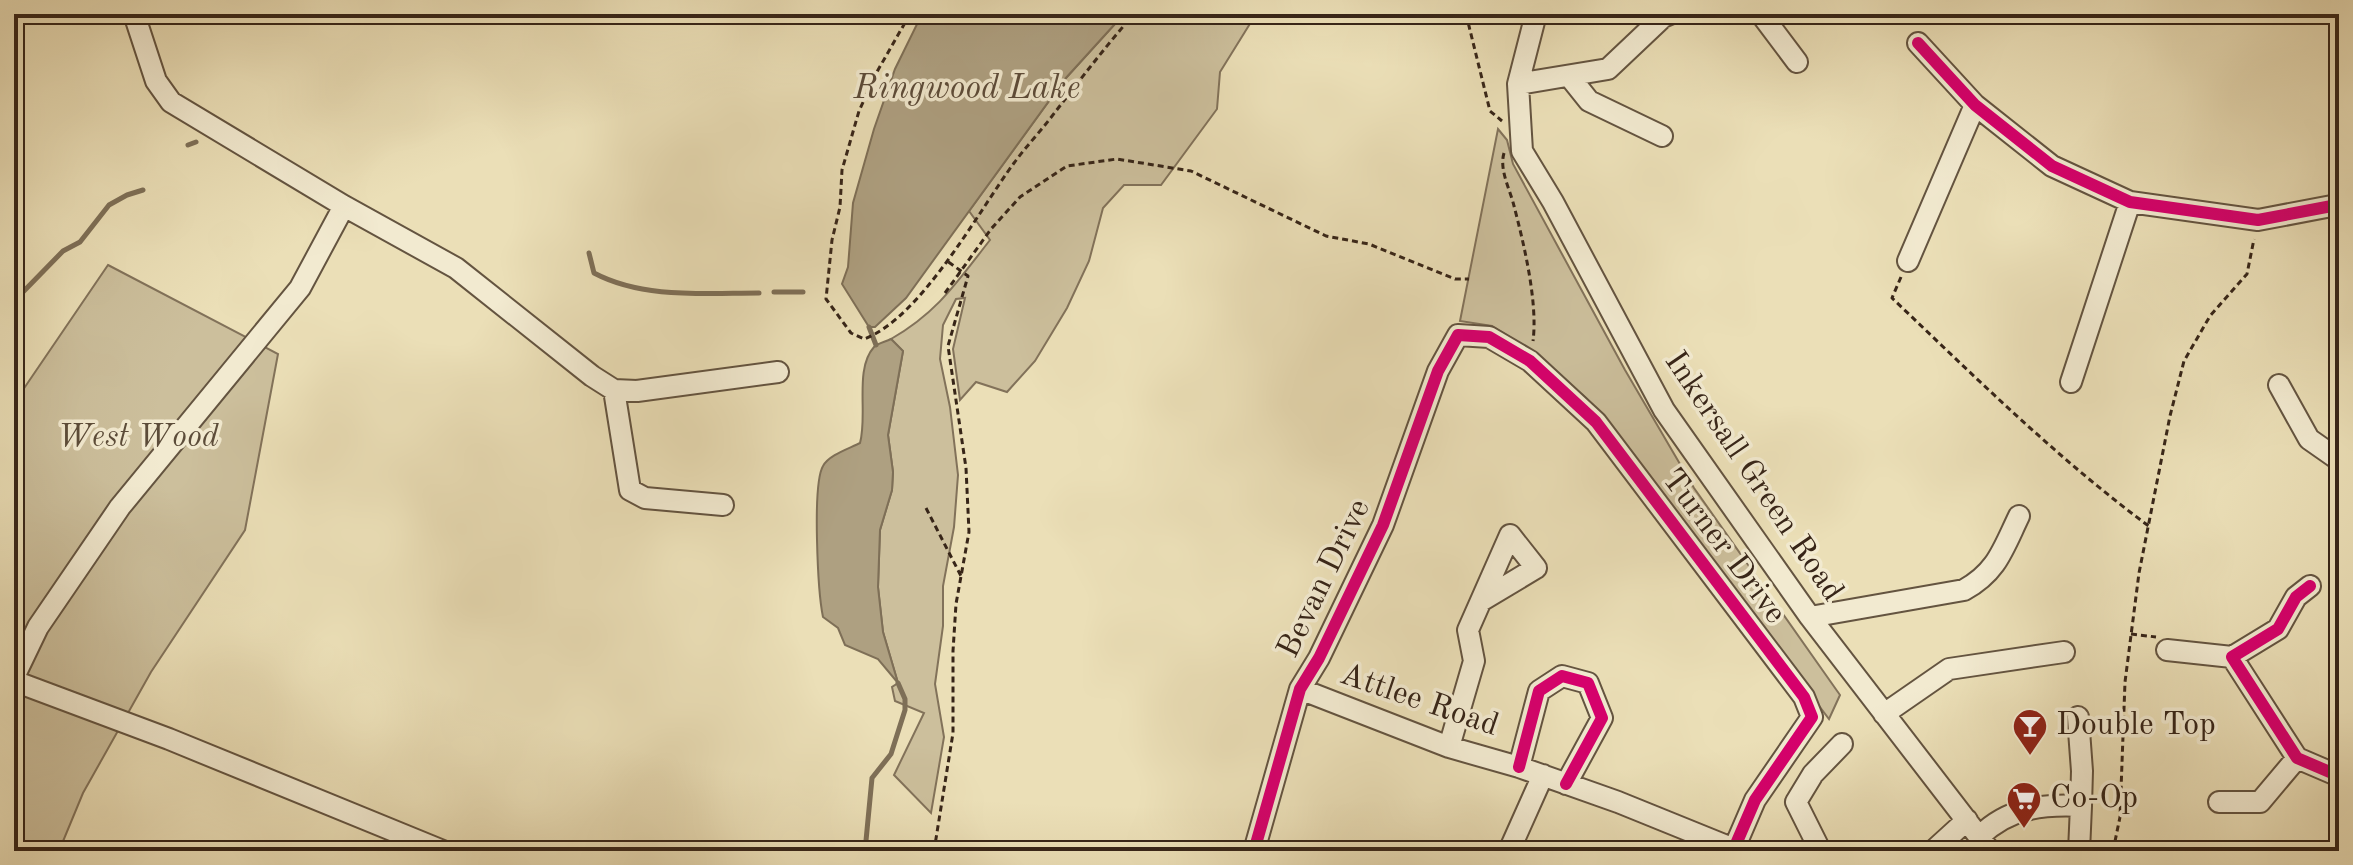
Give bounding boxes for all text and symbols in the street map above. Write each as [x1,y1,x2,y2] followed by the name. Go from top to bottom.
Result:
[853,72,1080,106] water label: Ringwood Lake
[1658,346,1848,608] street label: Inkersall Green Road
[57,422,220,454] park label: West Wood
[1655,464,1791,630] street label: Turner Drive
[1273,495,1377,663] street label: Bevan Drive
[1336,659,1502,743] street label: Attlee Road
[2011,707,2049,757] bar icon: Double Top
[2056,710,2216,742] place label: Double Top
[2005,780,2043,830] supermarket icon: Co-Op
[2050,783,2138,815] place label: Co-Op

